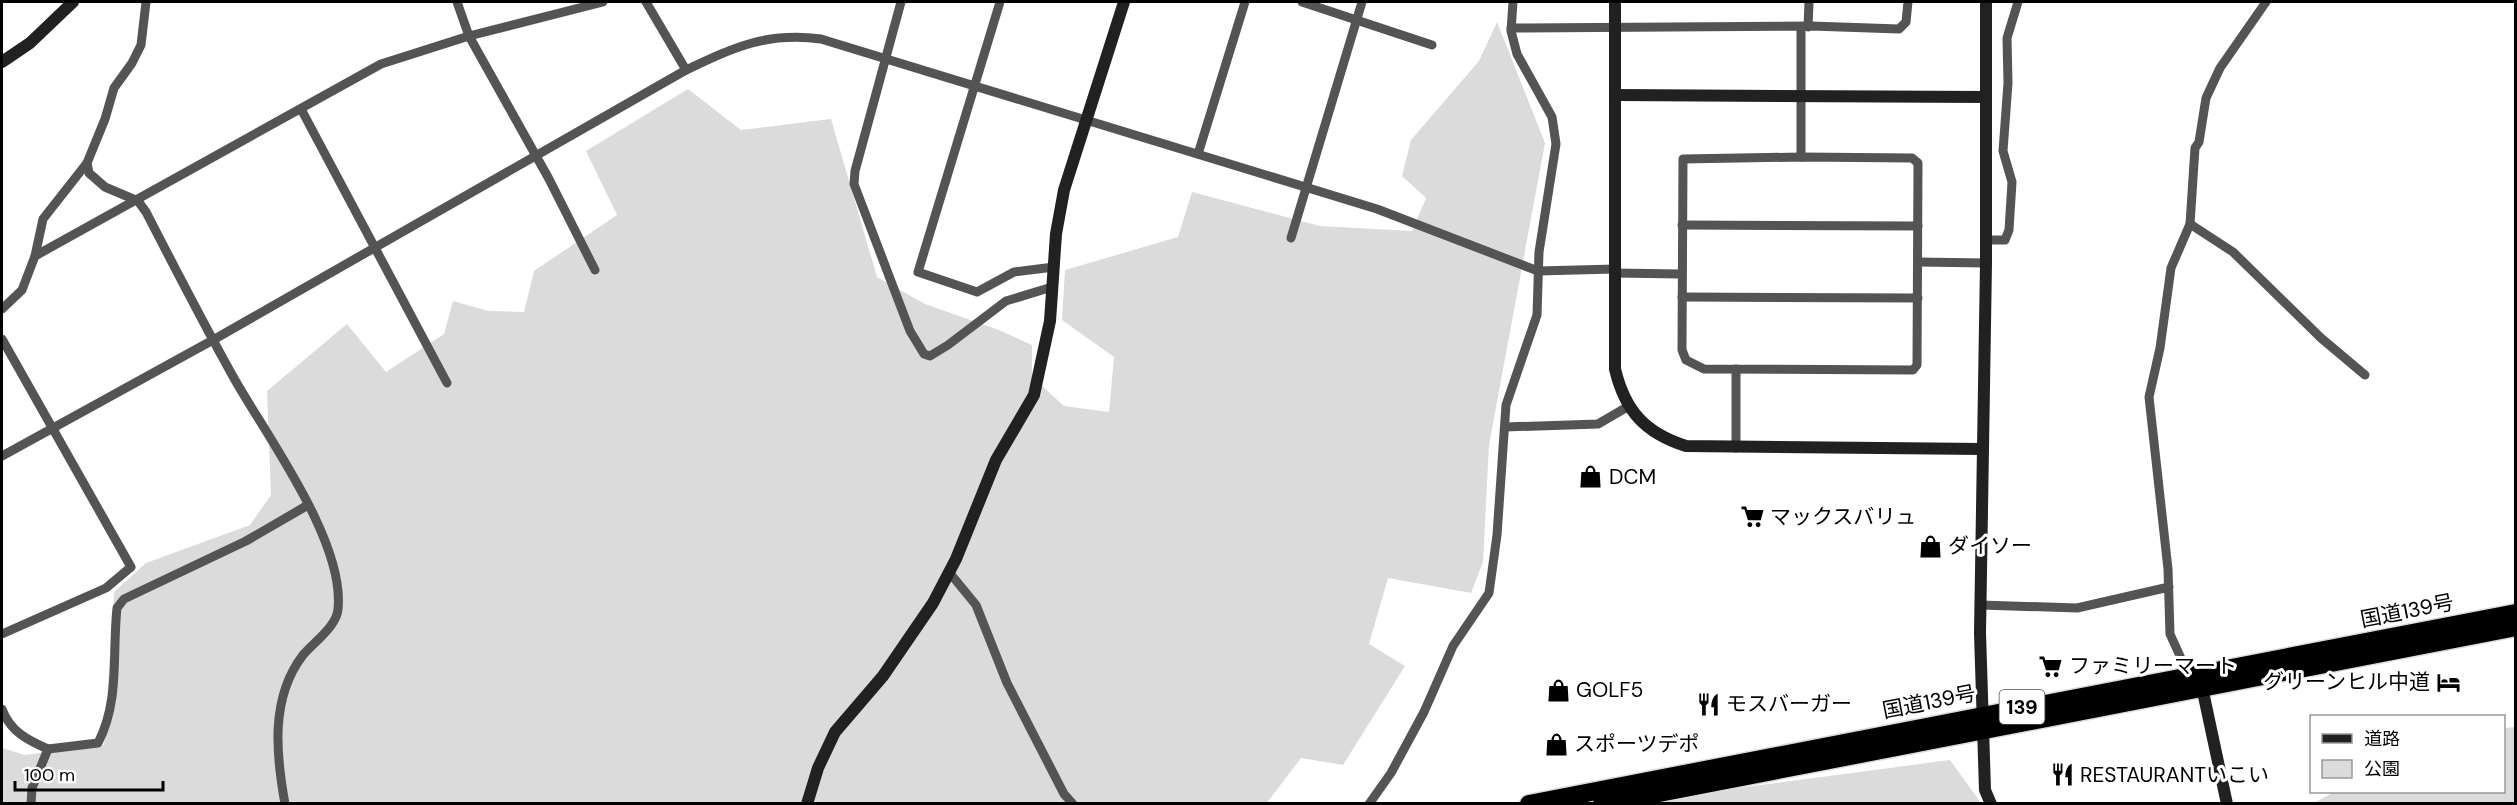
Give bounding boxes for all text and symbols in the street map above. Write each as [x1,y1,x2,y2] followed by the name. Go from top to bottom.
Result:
[1609,463,1656,491] place label: DCM
[1578,464,1604,490] shop icon: DCM
[1770,503,1916,531] place label: マックスバリュ
[1739,504,1765,530] supermarket icon: マックスバリュ
[1948,532,2032,560] place label: ダイソー
[1917,533,1943,559] shop icon: ダイソー
[2358,588,2456,634] street label: 国道139号
[2069,652,2237,680] place label: ファミリーマート
[2038,653,2064,679] supermarket icon: ファミリーマート
[2263,668,2430,696] place label: グリーンヒル中道
[2435,669,2461,695] hotel icon: グリーンヒル中道
[1576,676,1643,704] place label: GOLF5
[1545,677,1571,703] shop icon: GOLF5
[1880,679,1978,725] street label: 国道139号
[1726,690,1852,718] place label: モスバーガー
[2000,690,2044,724] road number: 139
[1695,691,1721,717] restaurant icon: モスバーガー
[2310,715,2505,793] legend
[2364,727,2400,751] text: 道路
[1574,730,1700,758] place label: スポーツデポ
[1543,731,1569,757] shop icon: スポーツデポ
[15,754,164,792] scale bar
[2364,757,2400,781] text: 公園
[2080,761,2269,789] place label: RESTAURANTいこい
[2049,762,2075,788] restaurant icon: RESTAURANTいこい
[24,763,75,787] text: 100 m

